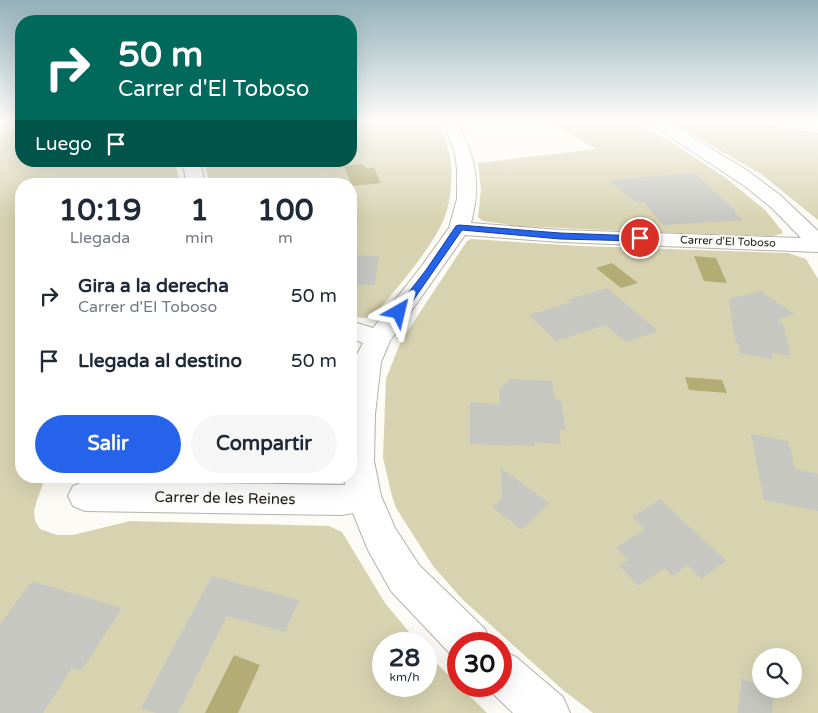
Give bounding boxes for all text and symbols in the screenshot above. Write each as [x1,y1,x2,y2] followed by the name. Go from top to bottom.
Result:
[118,34,203,76] text: 50 m
[35,35,100,100] icon: right
[118,76,309,102] text: Carrer d'El Toboso
[102,130,130,158] icon: arrive
[35,133,92,155] text: Luego
[58,192,142,229] text: 10:19
[190,192,209,229] text: 1
[257,192,314,229] text: 100
[619,217,661,259] pin
[626,224,654,252] icon: arrive
[70,228,130,248] text: Llegada
[185,228,214,248] text: min
[278,228,293,248] text: m
[680,233,776,250] street label: Carrer d'El Toboso
[78,275,229,297] text: Gira a la derecha
[35,282,63,310] icon: right
[291,285,337,307] text: 50 m
[372,285,424,337] position arrow
[78,297,217,317] text: Carrer d'El Toboso
[35,347,63,375] icon: arrive
[78,350,242,372] text: Llegada al destino
[291,350,337,372] text: 50 m
[35,415,181,473] button: Salir
[191,415,337,473] button: Compartir
[154,488,296,508] street label: Carrer de les Reines
[447,632,512,697] speed limit sign: 30
[389,643,420,673] text: 28
[752,648,802,698] map controls
[752,648,802,698] button: search
[389,670,420,684] text: km/h

